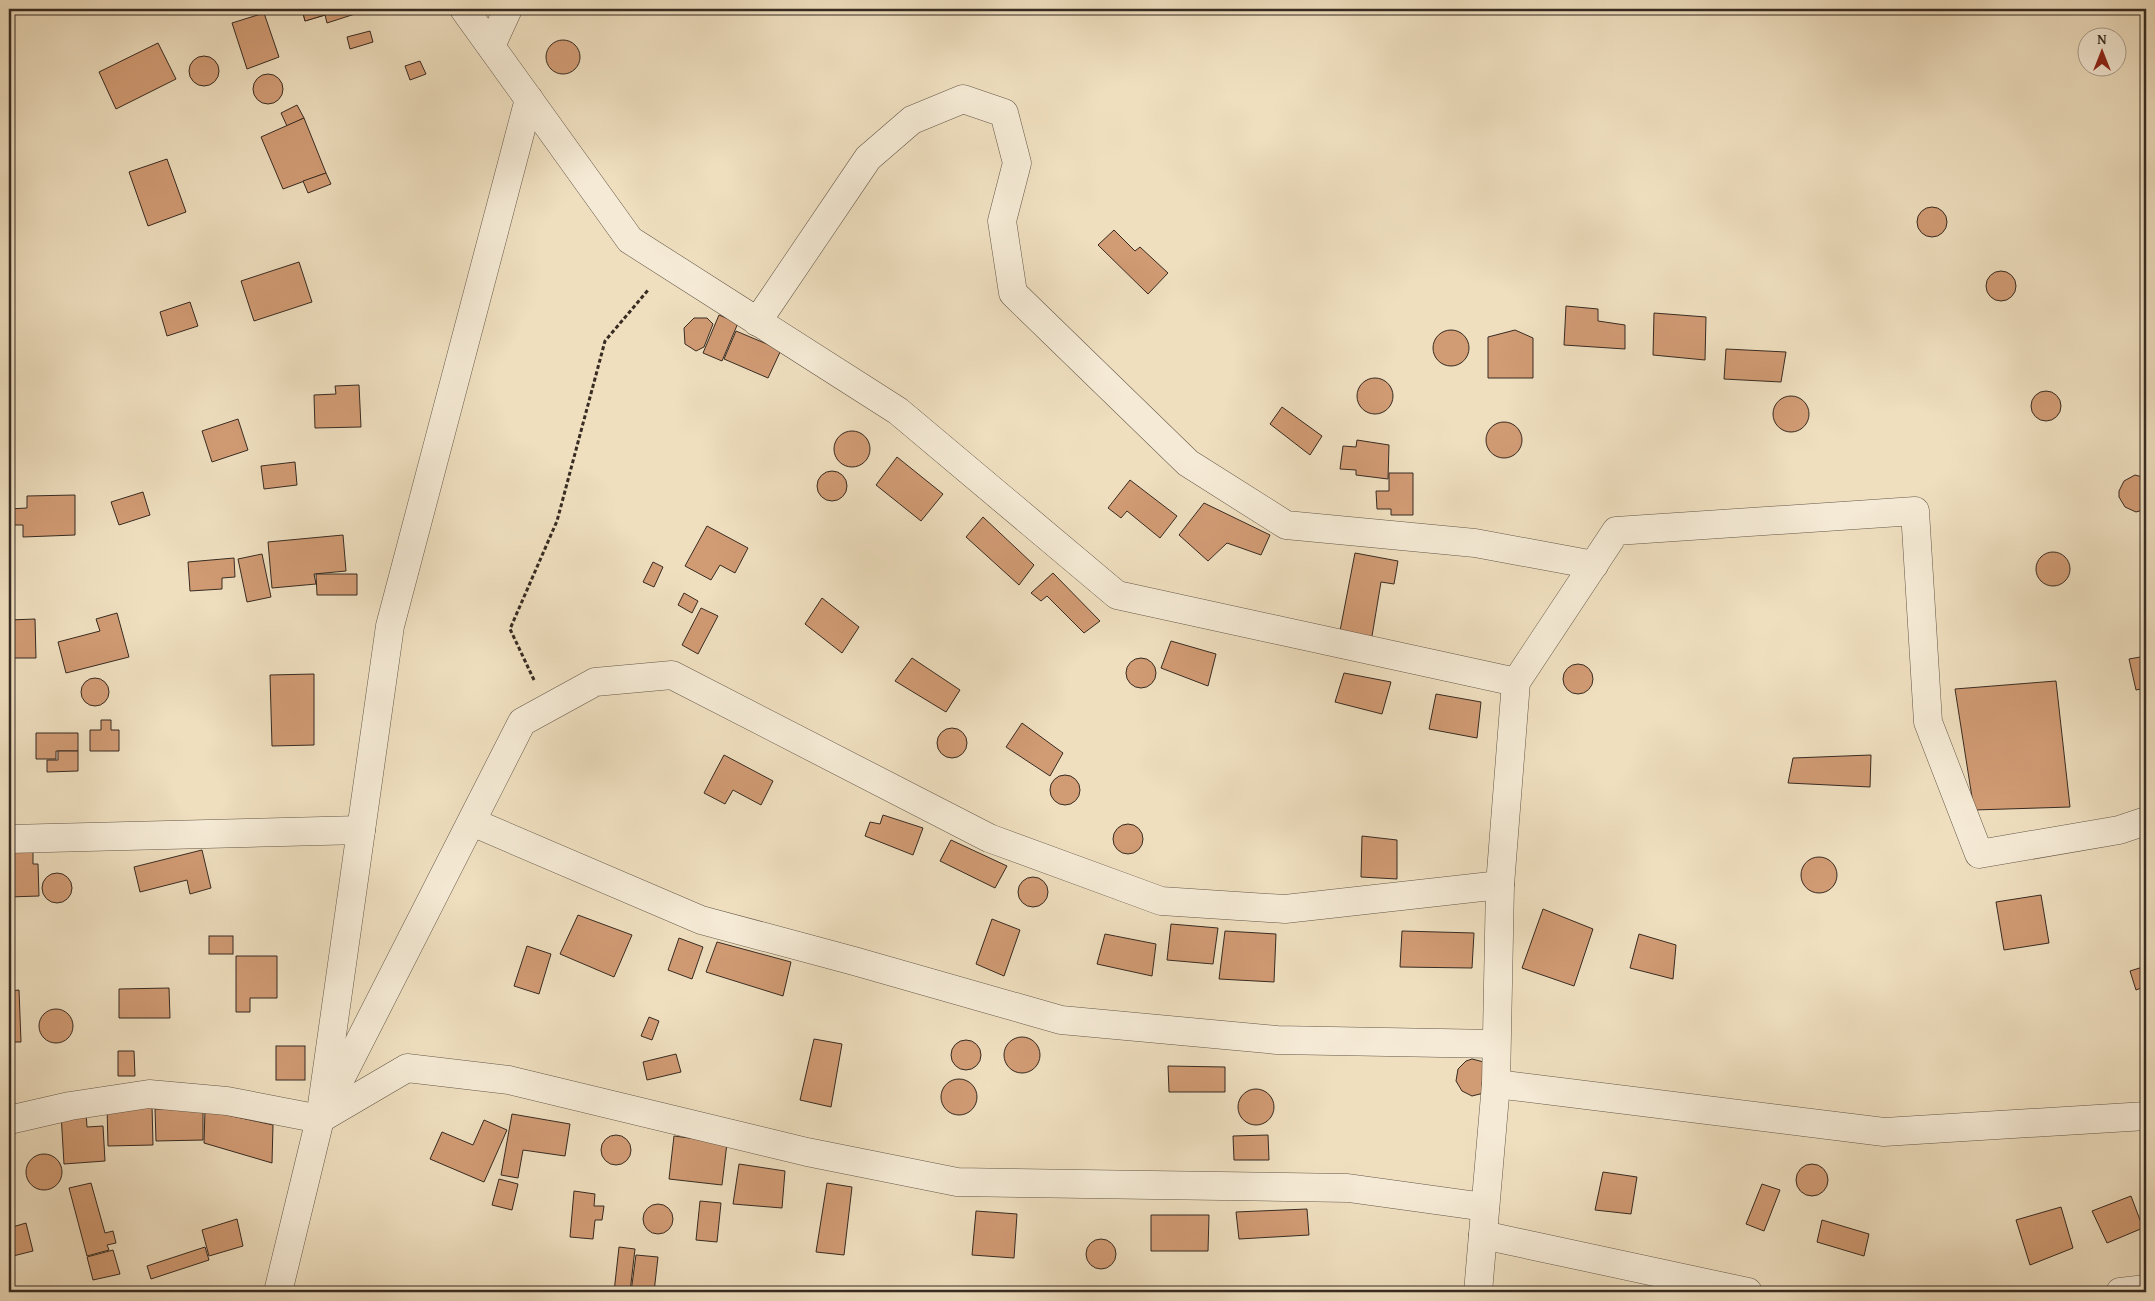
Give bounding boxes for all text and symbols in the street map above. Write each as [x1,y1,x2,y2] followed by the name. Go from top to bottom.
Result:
[2078,28,2128,78] north arrow
[2097,29,2107,49] text: N

